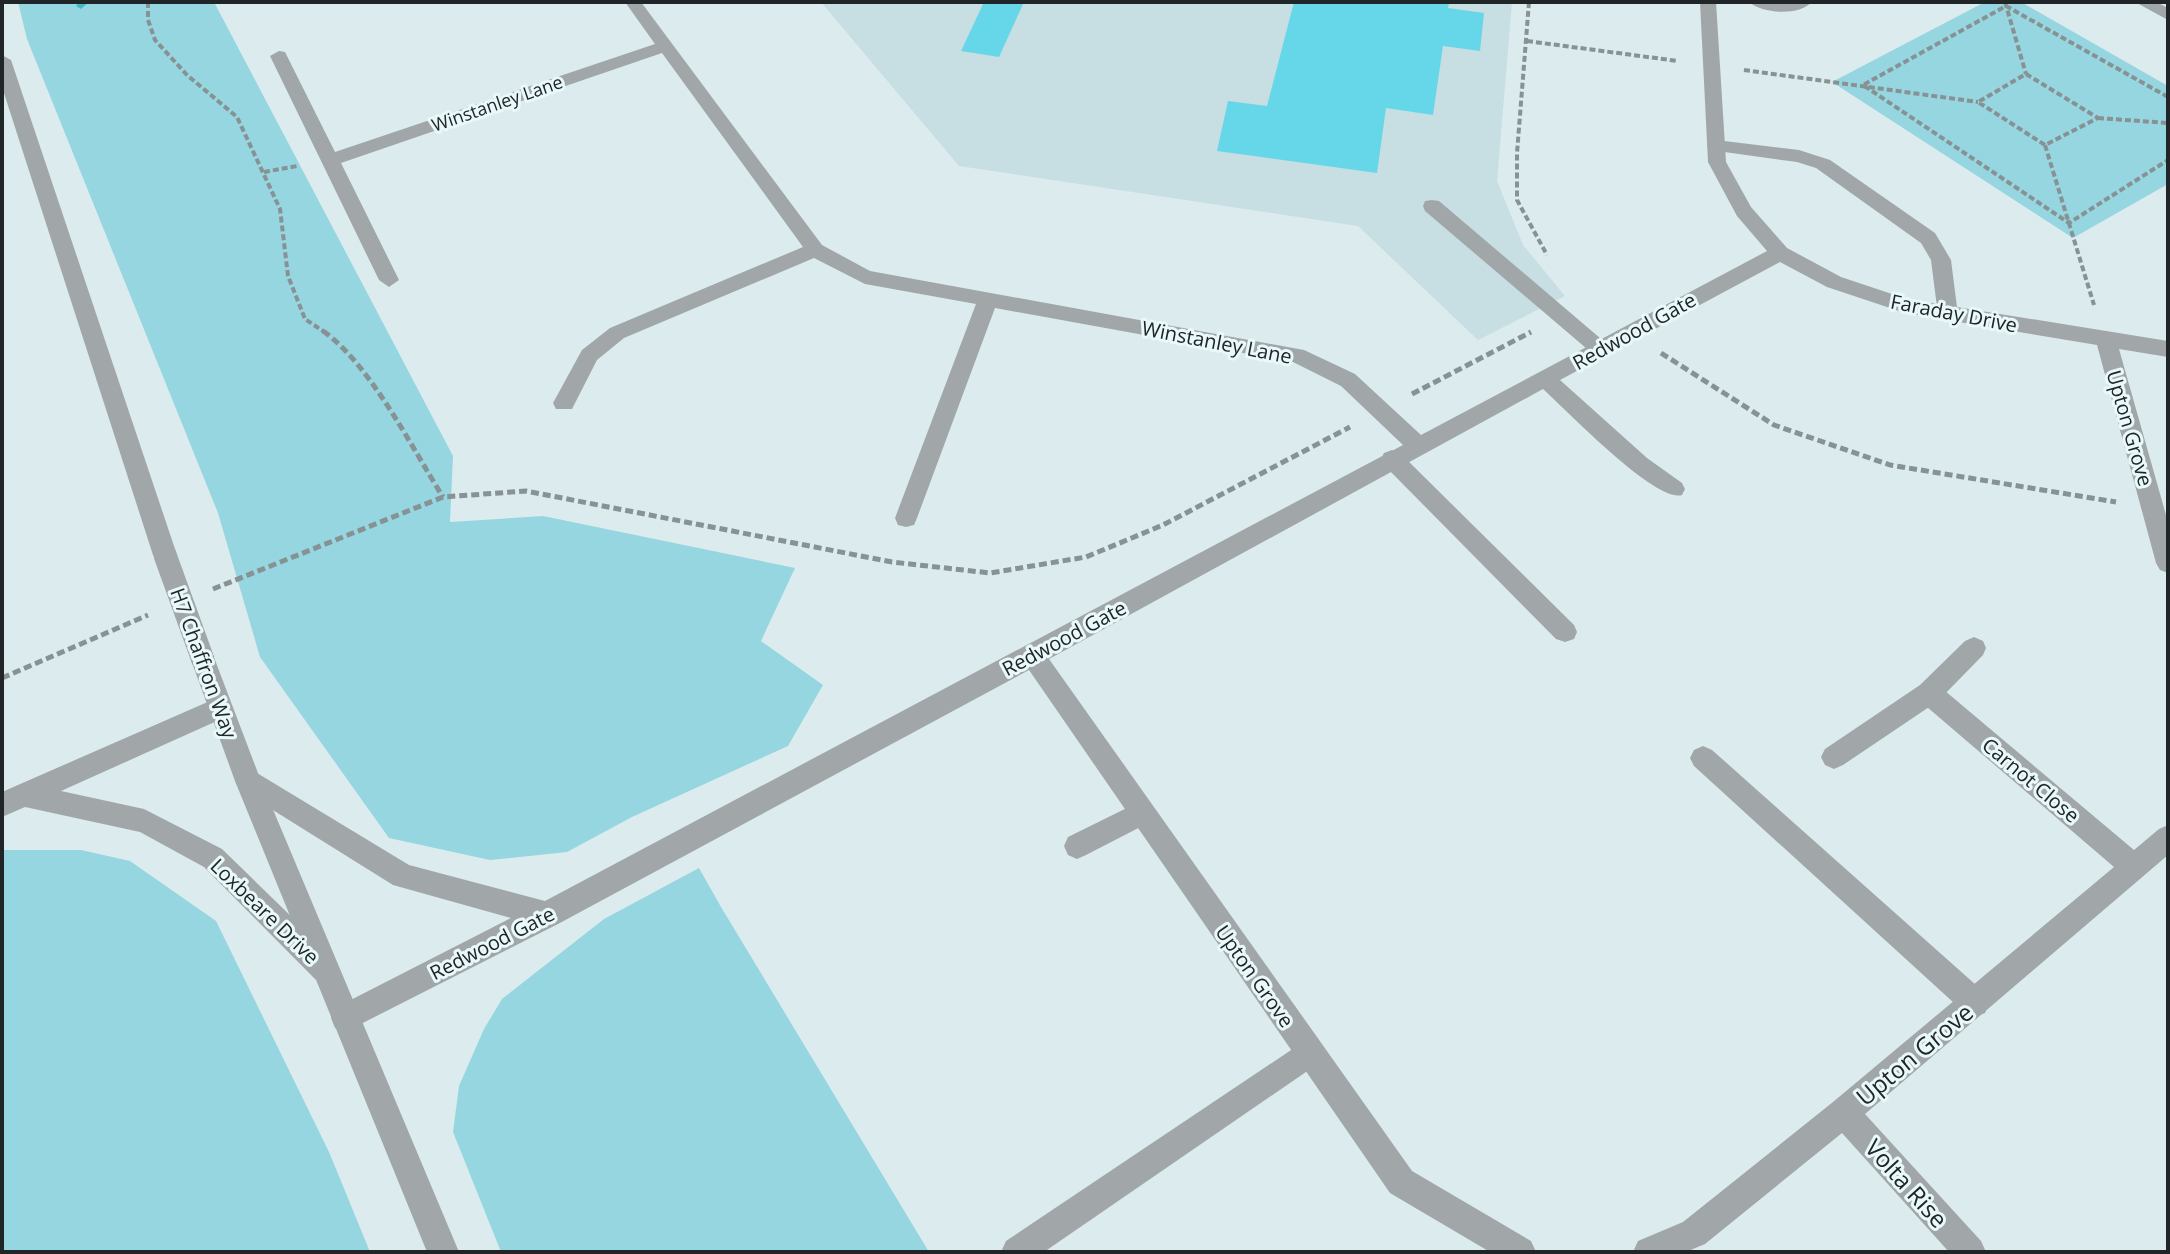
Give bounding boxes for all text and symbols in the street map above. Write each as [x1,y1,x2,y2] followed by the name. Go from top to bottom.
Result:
[428,69,566,137] street label: Winstanley Lane
[1568,286,1700,376] street label: Redwood Gate
[1888,288,2020,338] street label: Faraday Drive
[1140,314,1294,370] street label: Winstanley Lane
[2101,367,2159,489] street label: Upton Grove
[164,584,244,743] street label: H7 Chaffron Way
[997,594,1131,682] street label: Redwood Gate
[1977,731,2085,829] street label: Carnot Close
[205,852,325,970] street label: Loxbeare Drive
[425,900,559,986] street label: Redwood Gate
[1210,919,1300,1033] street label: Upton Grove
[1849,995,1979,1113] street label: Upton Grove
[1858,1132,1956,1234] street label: Volta Rise

